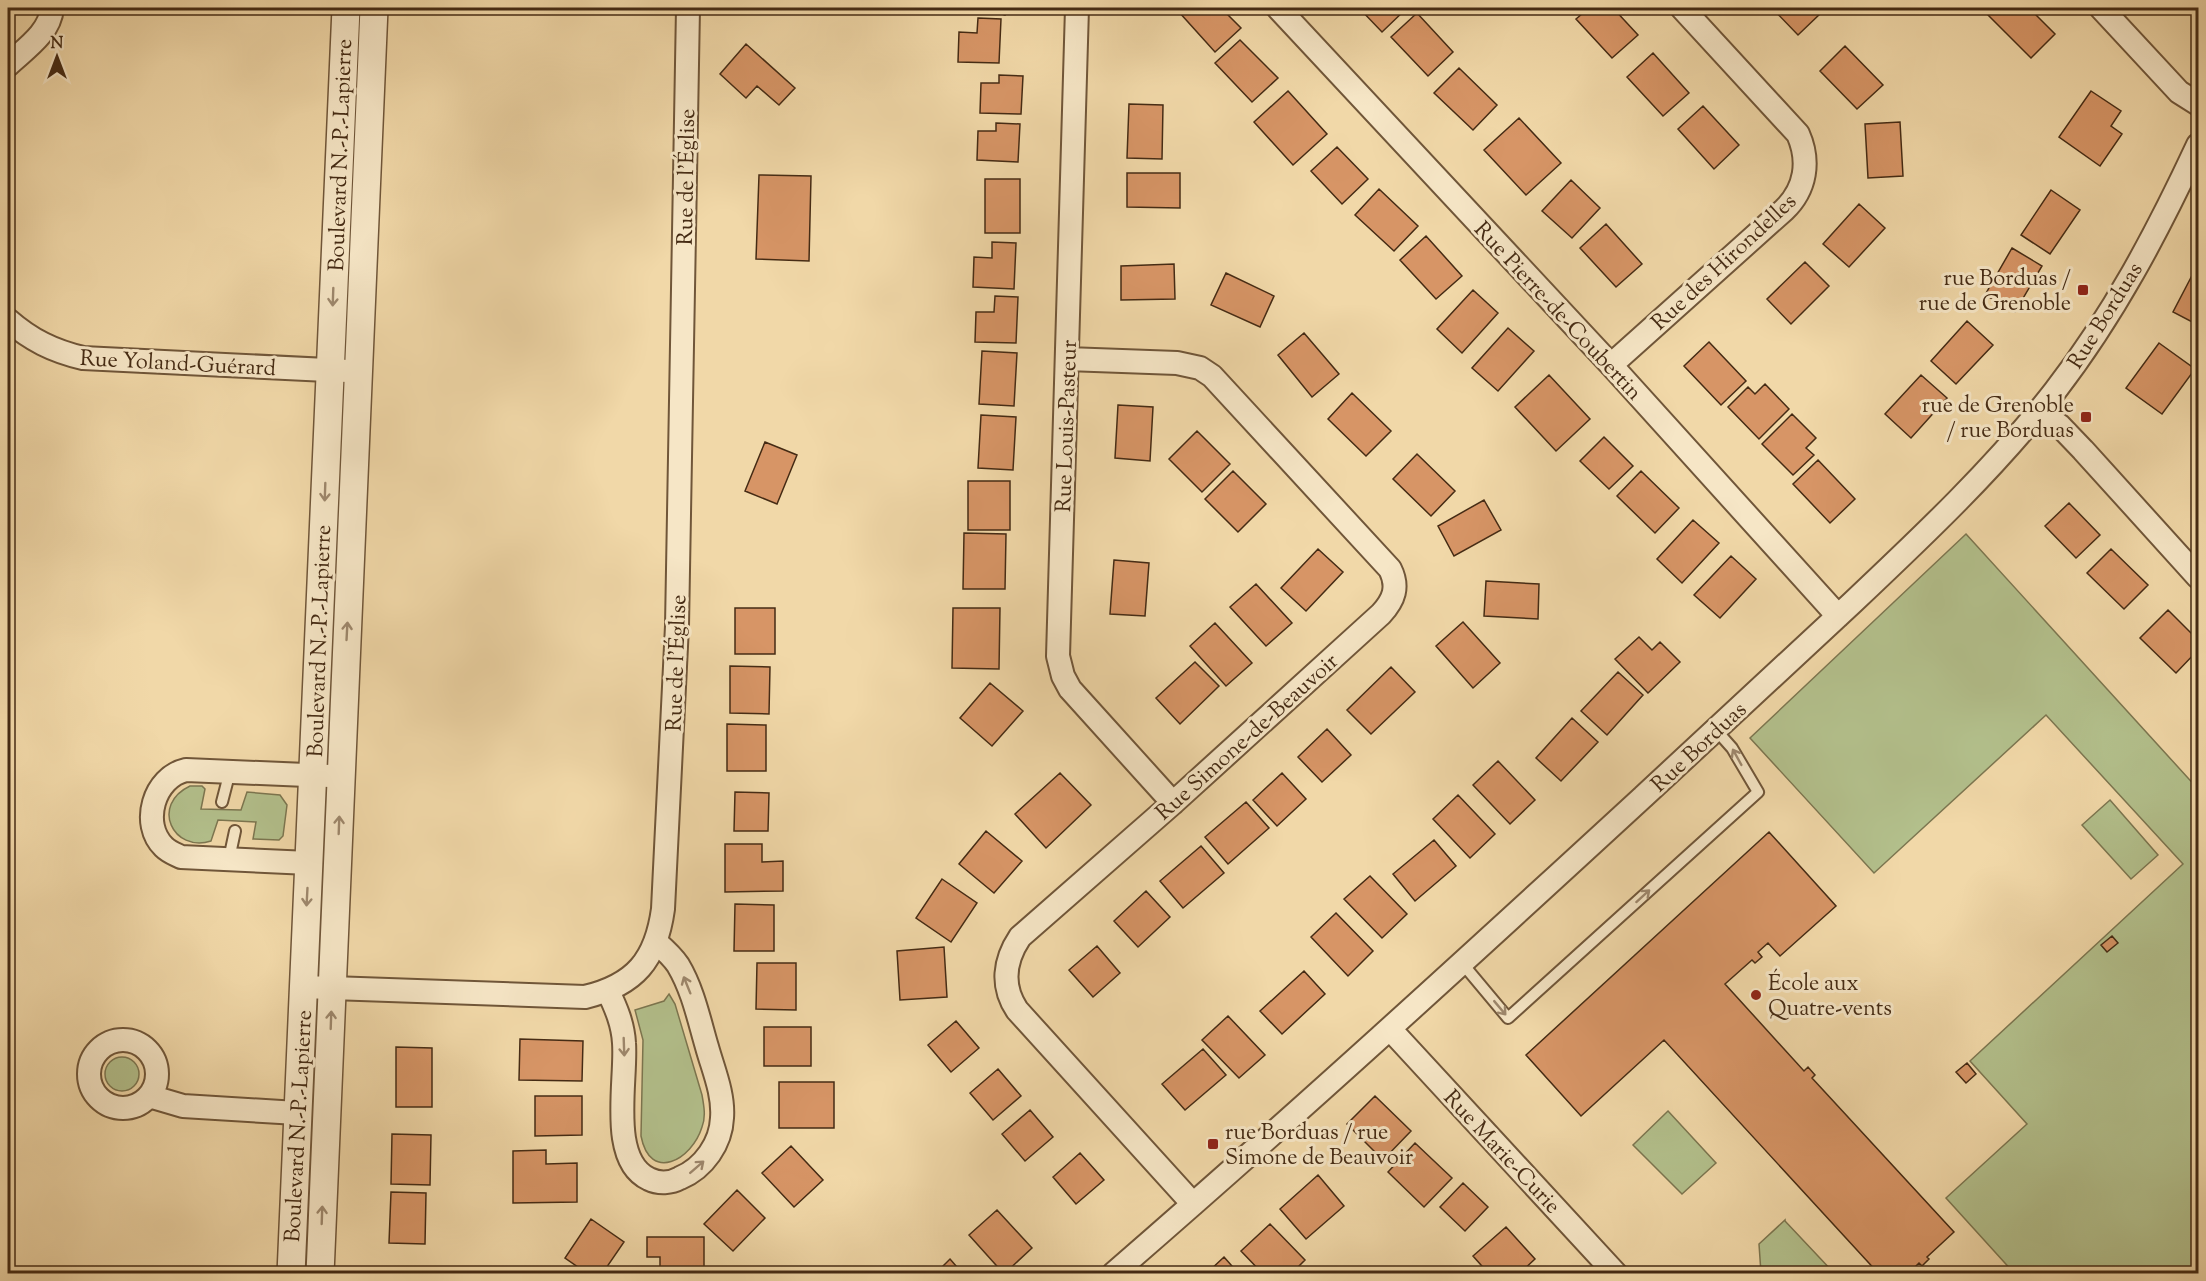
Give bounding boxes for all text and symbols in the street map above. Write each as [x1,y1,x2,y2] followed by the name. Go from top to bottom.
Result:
[27,27,87,87] north arrow
[51,33,64,56] text: N
[322,38,362,272] street label: Boulevard N.-P.-Lapierre
[670,108,705,246] street label: Rue de l'Église
[1645,187,1805,339] street label: Rue des Hirondelles
[1465,215,1648,409] street label: Rue Pierre-de-Coubertin
[2061,257,2152,376] street label: Rue Borduas
[1919,264,2071,321] place label: rue Borduas / rue de Grenoble
[2076,283,2090,297] marker: rue Borduas / rue de Grenoble
[328,286,339,306] one-way arrow
[1049,339,1087,513] street label: Rue Louis-Pasteur
[79,344,277,386] street label: Rue Yoland-Guérard
[1922,391,2074,448] place label: rue de Grenoble / rue Borduas
[2079,410,2093,424] marker: rue de Grenoble / rue Borduas
[319,481,330,501] one-way arrow
[301,524,341,758] street label: Boulevard N.-P.-Lapierre
[659,594,696,732] street label: Rue de l'Église
[342,621,353,641] one-way arrow
[1149,647,1347,829] street label: Rue Simone-de-Beauvoir
[1645,695,1755,801] street label: Rue Borduas
[1731,749,1743,766] one-way arrow
[333,816,344,836] one-way arrow
[302,886,313,906] one-way arrow
[1635,889,1650,903] one-way arrow
[1768,968,1892,1026] place label: École aux Quatre-vents
[681,976,692,995] one-way arrow
[1749,988,1763,1002] marker: École aux Quatre-vents
[1493,1000,1506,1016] one-way arrow
[278,1009,322,1243] street label: Boulevard N.-P.-Lapierre
[325,1011,336,1031] one-way arrow
[618,1036,629,1056] one-way arrow
[1435,1084,1567,1222] street label: Rue Marie-Curie
[1225,1118,1413,1175] place label: rue Borduas / rue Simone de Beauvoir
[1206,1137,1220,1151] marker: rue Borduas / rue Simone de Beauvoir
[689,1160,705,1173] one-way arrow
[317,1206,328,1226] one-way arrow

